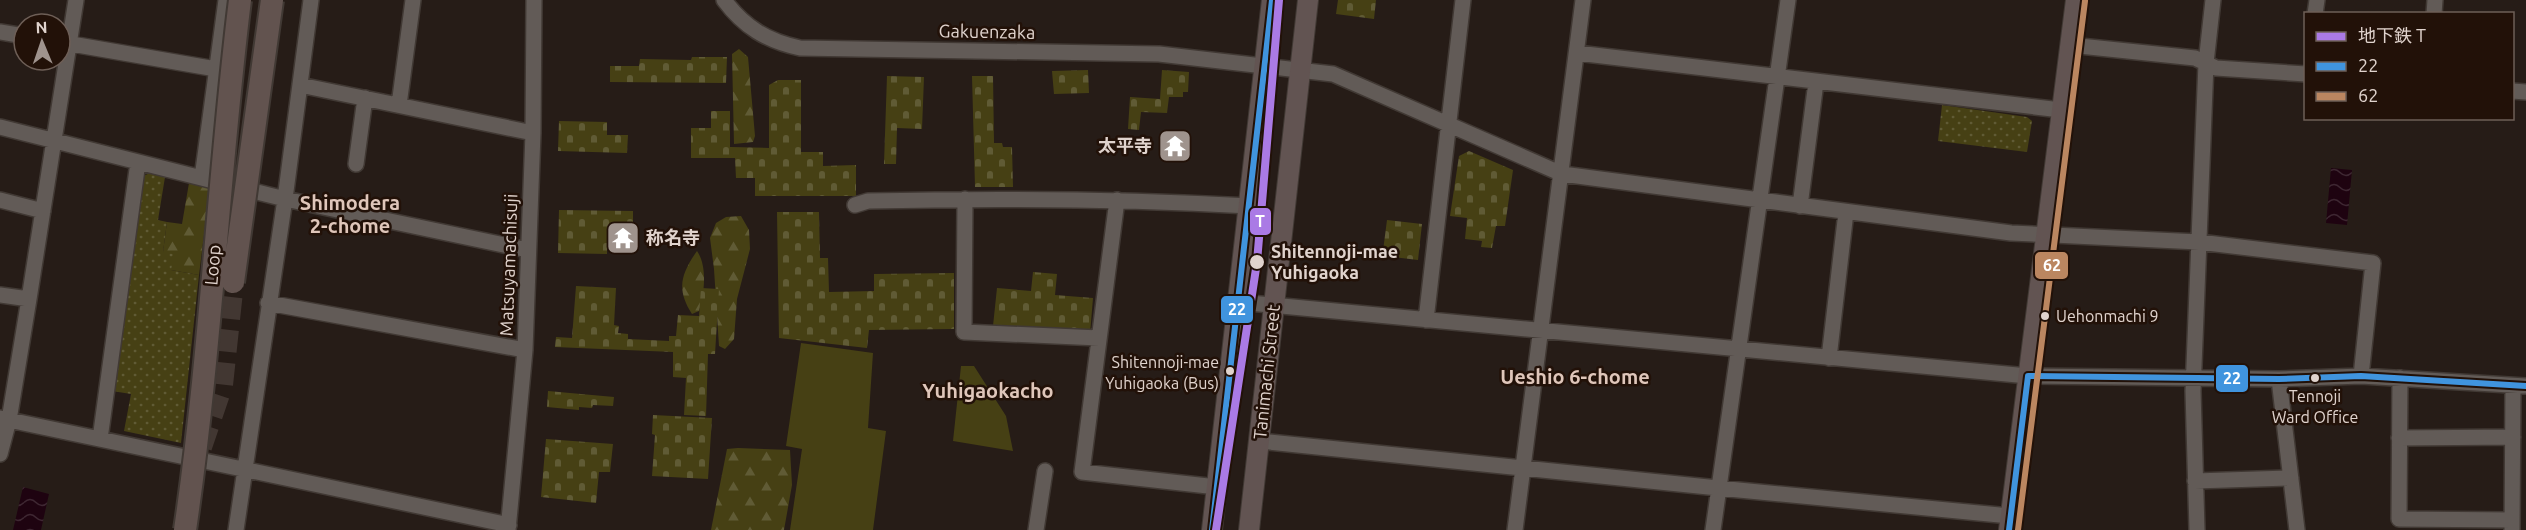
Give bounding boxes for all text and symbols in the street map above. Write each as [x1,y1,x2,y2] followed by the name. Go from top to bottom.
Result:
[12,12,72,72] north arrow
[2304,12,2514,120] legend
[35,18,48,36] text: N
[939,20,1035,42] street label: Gakuenzaka
[2358,25,2426,45] text: 地下鉄 T
[2358,55,2378,75] text: 22
[2358,85,2378,105] text: 62
[1157,128,1193,164] temple icon: 太平寺
[1098,135,1152,155] place label: 太平寺
[300,191,400,237] district label: Shimodera 2-chome
[496,193,520,337] street label: Matsuyamachisuji
[1249,207,1272,236] line badge: T
[1255,212,1265,230] text: T
[605,220,641,256] temple icon: 称名寺
[646,227,700,247] place label: 称名寺
[1271,241,1398,282] place label: Shitennoji-mae Yuhigaoka
[200,244,224,286] street label: Loop
[2034,251,2069,280] line badge: 62
[1248,253,1266,271] marker: Shitennoji-mae Yuhigaoka
[2043,256,2061,274] text: 62
[1220,295,1254,324] line badge: 22
[1228,300,1246,318] text: 22
[1249,304,1283,440] street label: Tanimachi Street
[2056,307,2159,325] place label: Uehonmachi 9
[2039,310,2051,322] marker: Uehonmachi 9
[1105,353,1219,393] place label: Shitennoji-mae Yuhigaoka (Bus)
[2215,364,2249,393] line badge: 22
[1224,365,1236,377] marker: Shitennoji-mae Yuhigaoka (Bus)
[1500,365,1650,388] district label: Ueshio 6-chome
[2223,369,2241,387] text: 22
[2309,372,2321,384] marker: Tennoji Ward Office
[922,379,1054,402] district label: Yuhigaokacho
[2272,387,2358,426] place label: Tennoji Ward Office

